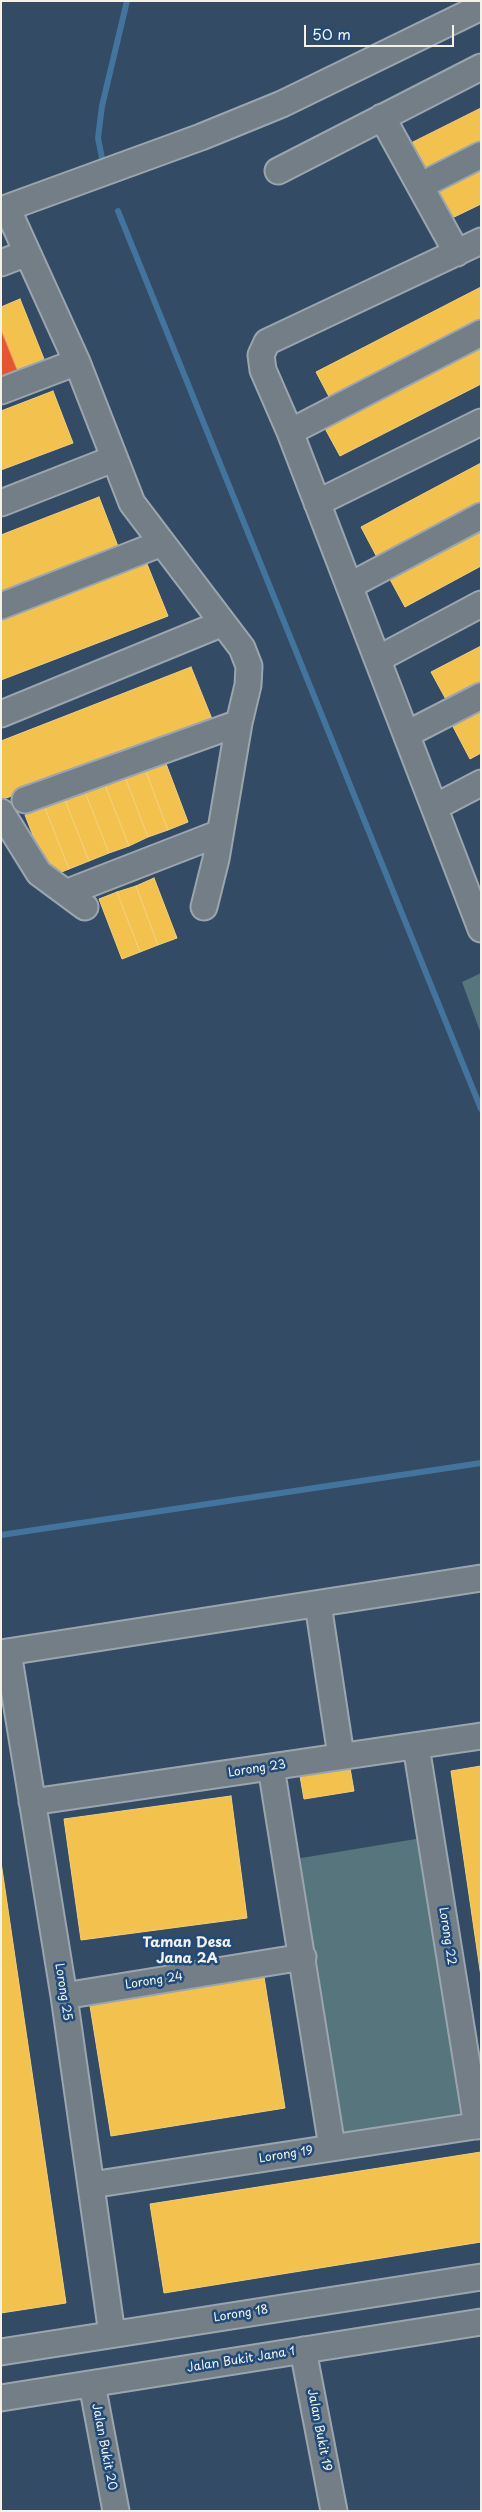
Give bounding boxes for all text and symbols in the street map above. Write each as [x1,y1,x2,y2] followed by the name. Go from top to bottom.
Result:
[307,15,457,47] scale bar
[312,22,351,45] text: 50 m
[227,1757,287,1781] street label: Lorong 23
[435,1906,459,1966] street label: Lorong 22
[143,1935,231,1968] district label: Taman Desa Jana 2A
[51,1962,75,2022] street label: Lorong 25
[124,1969,184,1993] street label: Lorong 24
[258,2144,314,2166] street label: Lorong 19
[213,2303,269,2325] street label: Lorong 18
[186,2344,296,2376] street label: Jalan Bukit Jana 1
[304,2388,334,2472] street label: Jalan Bukit 19
[89,2402,119,2492] street label: Jalan Bukit 20

